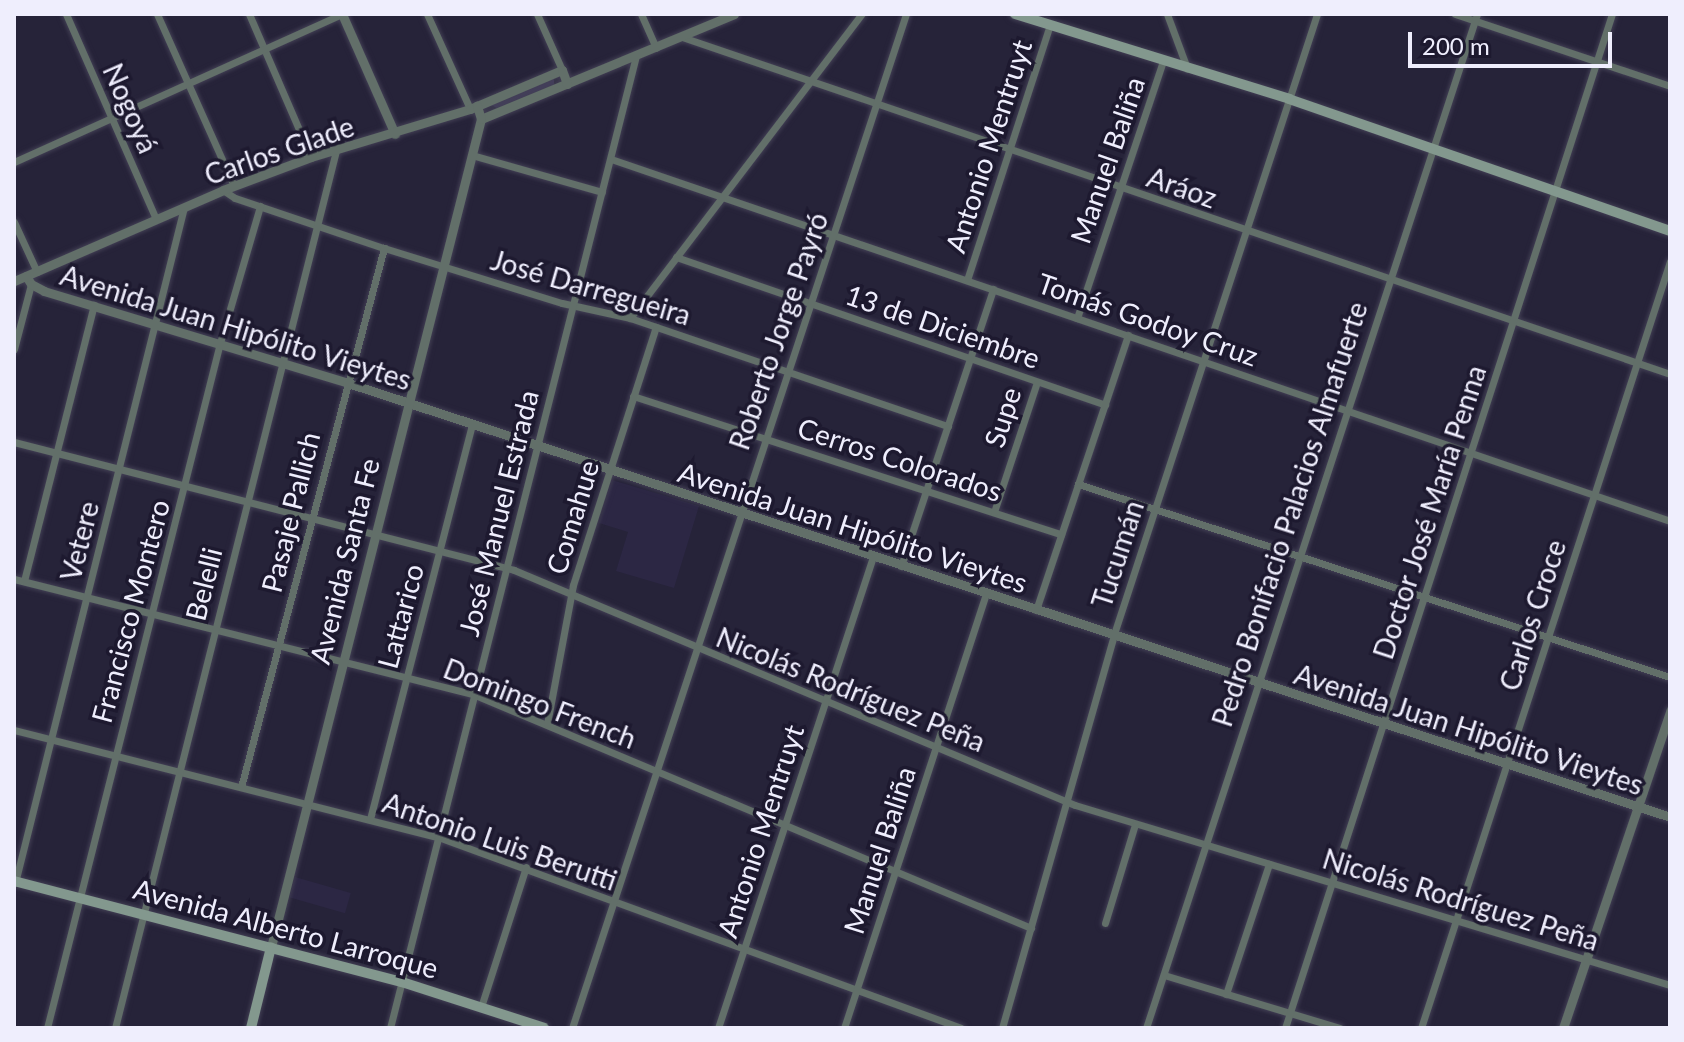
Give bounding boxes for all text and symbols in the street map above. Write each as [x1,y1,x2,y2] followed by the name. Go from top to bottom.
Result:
[1412,16,1616,66] scale bar
[1422,31,1490,60] text: 200 m
[938,35,1038,257] street label: Antonio Mentruyt
[96,58,166,158] street label: Nogoyá
[1063,72,1151,248] street label: Manuel Baliña
[200,109,358,191] street label: Carlos Glade
[1143,160,1221,214] street label: Aráoz
[722,208,834,454] street label: Roberto Jorge Payró
[487,242,695,332] street label: José Darregueira
[56,257,416,397] street label: Avenida Juan Hipólito Vieytes
[1033,265,1263,373] street label: Tomás Godoy Cruz
[842,277,1044,375] street label: 13 de Diciembre
[1204,297,1374,731] street label: Pedro Bonifacio Palacios Almafuerte
[1365,360,1493,664] street label: Doctor José María Penna
[977,383,1027,451] street label: Supe
[451,387,545,639] street label: José Manuel Estrada
[794,410,1006,508] street label: Cerros Colorados
[254,428,326,596] street label: Pasaje Pallich
[673,454,1033,600] street label: Avenida Juan Hipólito Vieytes
[302,455,386,667] street label: Avenida Santa Fe
[539,456,605,578] street label: Comahue
[84,496,176,726] street label: Francisco Montero
[1084,496,1150,612] street label: Tucumán
[53,498,105,584] street label: Vetere
[1492,535,1572,695] street label: Carlos Croce
[178,544,228,624] street label: Belelli
[370,560,430,672] street label: Lattarico
[712,620,990,758] street label: Nicolás Rodríguez Peña
[439,651,641,755] street label: Domingo French
[1289,656,1649,802] street label: Avenida Juan Hipólito Vieytes
[710,720,810,942] street label: Antonio Mentruyt
[836,762,922,938] street label: Manuel Baliña
[379,785,621,897] street label: Antonio Luis Berutti
[1319,841,1603,957] street label: Nicolás Rodríguez Peña
[130,871,442,985] street label: Avenida Alberto Larroque

